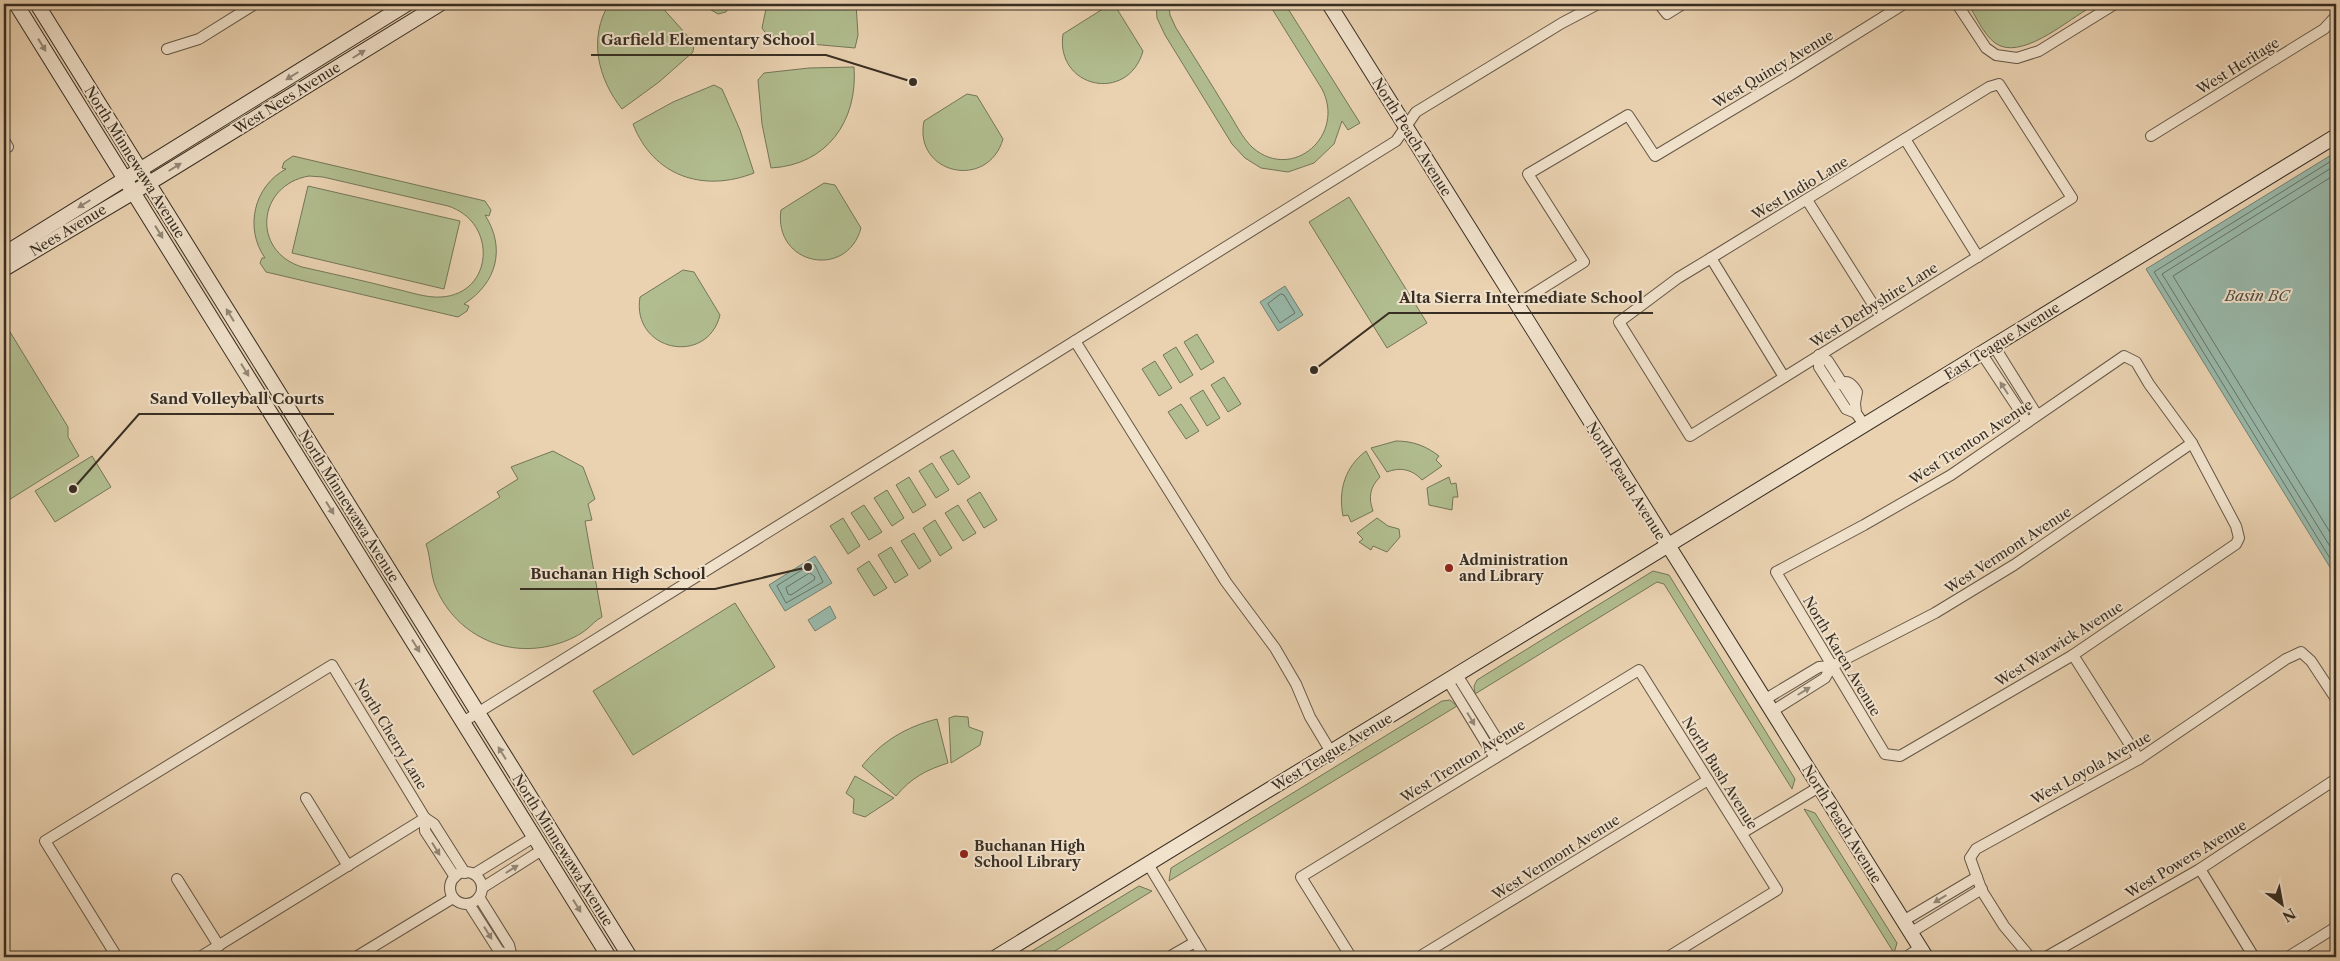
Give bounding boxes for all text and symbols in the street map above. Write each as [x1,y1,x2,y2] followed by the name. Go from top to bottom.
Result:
[591,25,826,55] callout: Garfield Elementary School
[1709,26,1837,113] street label: West Quincy Avenue
[601,30,815,49] text: Garfield Elementary School
[2193,33,2283,99] street label: West Heritage
[38,39,47,52] one-way arrow
[352,49,365,59] one-way arrow
[229,58,344,139] street label: West Nees Avenue
[285,71,298,80] one-way arrow
[1368,74,1456,200] street label: North Peach Avenue
[81,83,189,242] street label: North Minnewawa Avenue
[1748,152,1851,224] street label: West Indio Lane
[169,162,182,171] one-way arrow
[77,199,90,208] one-way arrow
[27,200,110,260] street label: Nees Avenue
[154,226,164,239] one-way arrow
[1806,258,1941,352] street label: West Derbyshire Lane
[1389,283,1653,313] callout: Alta Sierra Intermediate School
[2224,286,2291,305] water label: Basin BC
[1398,288,1643,307] text: Alta Sierra Intermediate School
[1941,298,2063,384] street label: East Teague Avenue
[226,308,235,321] one-way arrow
[240,364,249,377] one-way arrow
[1999,381,2009,395] one-way arrow
[139,384,334,414] callout: Sand Volleyball Courts
[150,389,324,408] text: Sand Volleyball Courts
[1905,395,2036,489] street label: West Trenton Avenue
[1582,418,1670,544] street label: North Peach Avenue
[295,427,403,586] street label: North Minnewawa Avenue
[326,502,335,515] one-way arrow
[1941,502,2075,598] street label: West Vermont Avenue
[1458,551,1569,585] place label: Administration and Library
[520,559,715,589] callout: Buchanan High School
[1443,562,1455,574] marker: Administration and Library
[530,564,706,583] text: Buchanan High School
[1799,593,1885,719] street label: North Karen Avenue
[1991,597,2126,691] street label: West Warwick Avenue
[411,640,421,653] one-way arrow
[351,675,431,793] street label: North Cherry Lane
[1797,687,1811,696] one-way arrow
[1268,709,1396,796] street label: West Teague Avenue
[1467,713,1476,726] one-way arrow
[1678,713,1762,833] street label: North Bush Avenue
[1397,715,1529,807] street label: West Trenton Avenue
[2027,727,2154,809] street label: West Loyola Avenue
[497,746,507,759] one-way arrow
[1798,761,1886,887] street label: North Peach Avenue
[509,771,617,930] street label: North Minnewawa Avenue
[1488,810,1623,904] street label: West Vermont Avenue
[2121,816,2250,903] street label: West Powers Avenue
[974,837,1086,871] place label: Buchanan High School Library
[432,842,441,855] one-way arrow
[958,848,970,860] marker: Buchanan High School Library
[506,864,519,874] one-way arrow
[2258,878,2308,928] north arrow
[1934,894,1947,904] one-way arrow
[573,900,582,913] one-way arrow
[2279,904,2299,926] text: N
[483,926,492,940] one-way arrow

